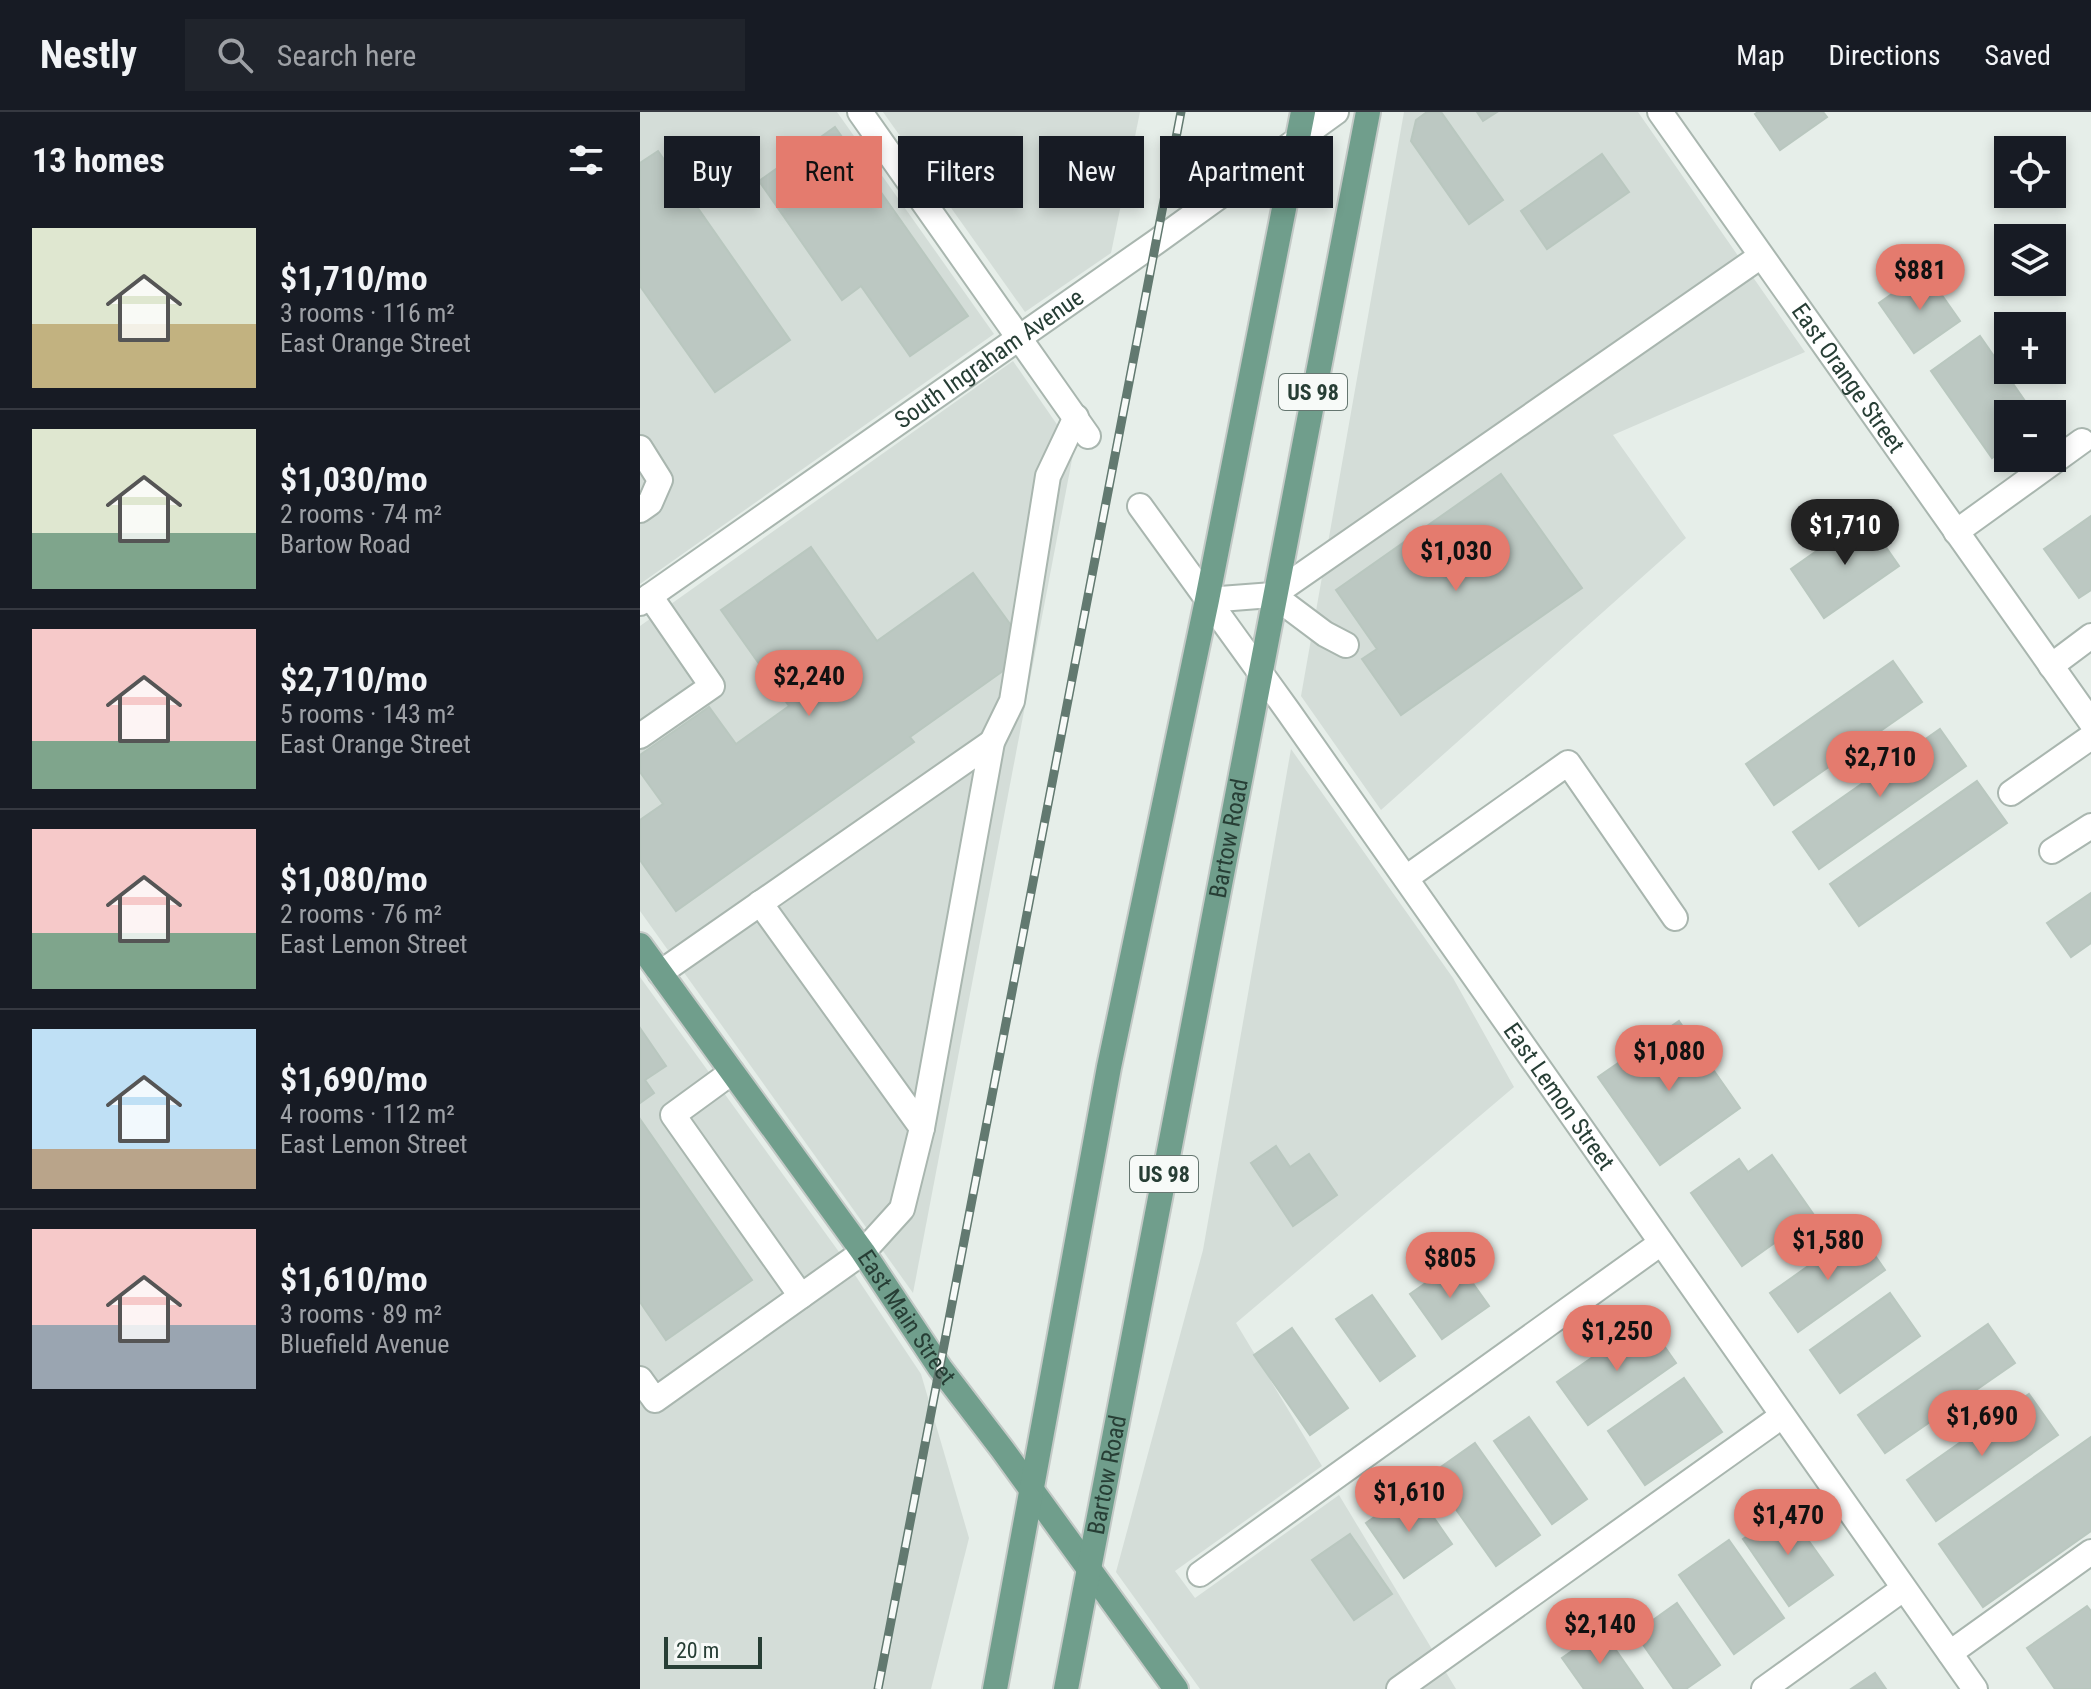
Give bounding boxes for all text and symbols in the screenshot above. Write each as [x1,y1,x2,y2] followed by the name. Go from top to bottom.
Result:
[185,19,745,91] search box
[40,33,137,77] text: Nestly
[213,33,257,77] icon: search
[277,38,416,73] text: Search here
[1736,39,1785,72] text: Map
[1829,39,1940,72] text: Directions
[1984,39,2051,72] text: Saved
[664,136,760,208] chip: Buy
[776,136,882,208] chip: Rent
[898,136,1023,208] chip: Filters
[1039,136,1144,208] chip: New
[1160,136,1333,208] chip: Apartment
[1994,136,2066,472] map controls
[1994,136,2066,208] button: locate
[564,138,608,182] icon: filters
[32,140,165,180] text: 13 homes
[1994,224,2066,296] button: layers
[1873,244,1967,312] pin: $881
[1894,255,1946,285] text: $881
[280,258,428,298] text: $1,710/mo
[96,260,192,356] icon: home
[889,283,1089,434] street label: South Ingraham Avenue
[280,298,455,328] text: 3 rooms · 116 m²
[1786,298,1910,458] street label: East Orange Street
[1994,312,2066,384] button: +
[280,328,471,358] text: East Orange Street
[1279,374,1347,410] road number: US 98
[1994,400,2066,472] button: −
[280,459,428,499] text: $1,030/mo
[96,461,192,557] icon: home
[280,499,442,529] text: 2 rooms · 74 m²
[1780,499,1910,567] pin: $1,710
[1809,510,1881,540] text: $1,710
[1391,525,1521,593] pin: $1,030
[280,529,411,559] text: Bartow Road
[1420,536,1492,566] text: $1,030
[744,650,874,718] pin: $2,240
[280,659,428,699] text: $2,710/mo
[96,661,192,757] icon: home
[773,661,845,691] text: $2,240
[280,699,455,729] text: 5 rooms · 143 m²
[280,729,471,759] text: East Orange Street
[1815,731,1945,799] pin: $2,710
[1844,742,1916,772] text: $2,710
[1204,777,1254,900] street label: Bartow Road
[280,859,428,899] text: $1,080/mo
[96,861,192,957] icon: home
[280,899,442,929] text: 2 rooms · 76 m²
[280,929,468,959] text: East Lemon Street
[1498,1018,1620,1175] street label: East Lemon Street
[1604,1025,1734,1093] pin: $1,080
[1633,1036,1705,1066] text: $1,080
[280,1059,428,1099] text: $1,690/mo
[96,1061,192,1157] icon: home
[280,1099,455,1129] text: 4 rooms · 112 m²
[280,1129,468,1159] text: East Lemon Street
[1130,1156,1198,1192] road number: US 98
[1763,1214,1893,1282] pin: $1,580
[1792,1225,1864,1255] text: $1,580
[1403,1232,1497,1300] pin: $805
[1424,1243,1476,1273] text: $805
[852,1245,962,1390] street label: East Main Street
[280,1259,428,1299] text: $1,610/mo
[96,1261,192,1357] icon: home
[280,1299,442,1329] text: 3 rooms · 89 m²
[1552,1305,1682,1373] pin: $1,250
[1581,1316,1653,1346] text: $1,250
[280,1329,450,1359] text: Bluefield Avenue
[1917,1390,2047,1458] pin: $1,690
[1946,1401,2018,1431] text: $1,690
[1082,1413,1132,1537] street label: Bartow Road
[1344,1466,1474,1534] pin: $1,610
[1373,1477,1445,1507] text: $1,610
[1723,1489,1853,1557] pin: $1,470
[1752,1500,1824,1530] text: $1,470
[1535,1598,1665,1666] pin: $2,140
[1564,1609,1636,1639] text: $2,140
[664,1633,762,1669] scale bar
[676,1638,719,1663] text: 20 m

